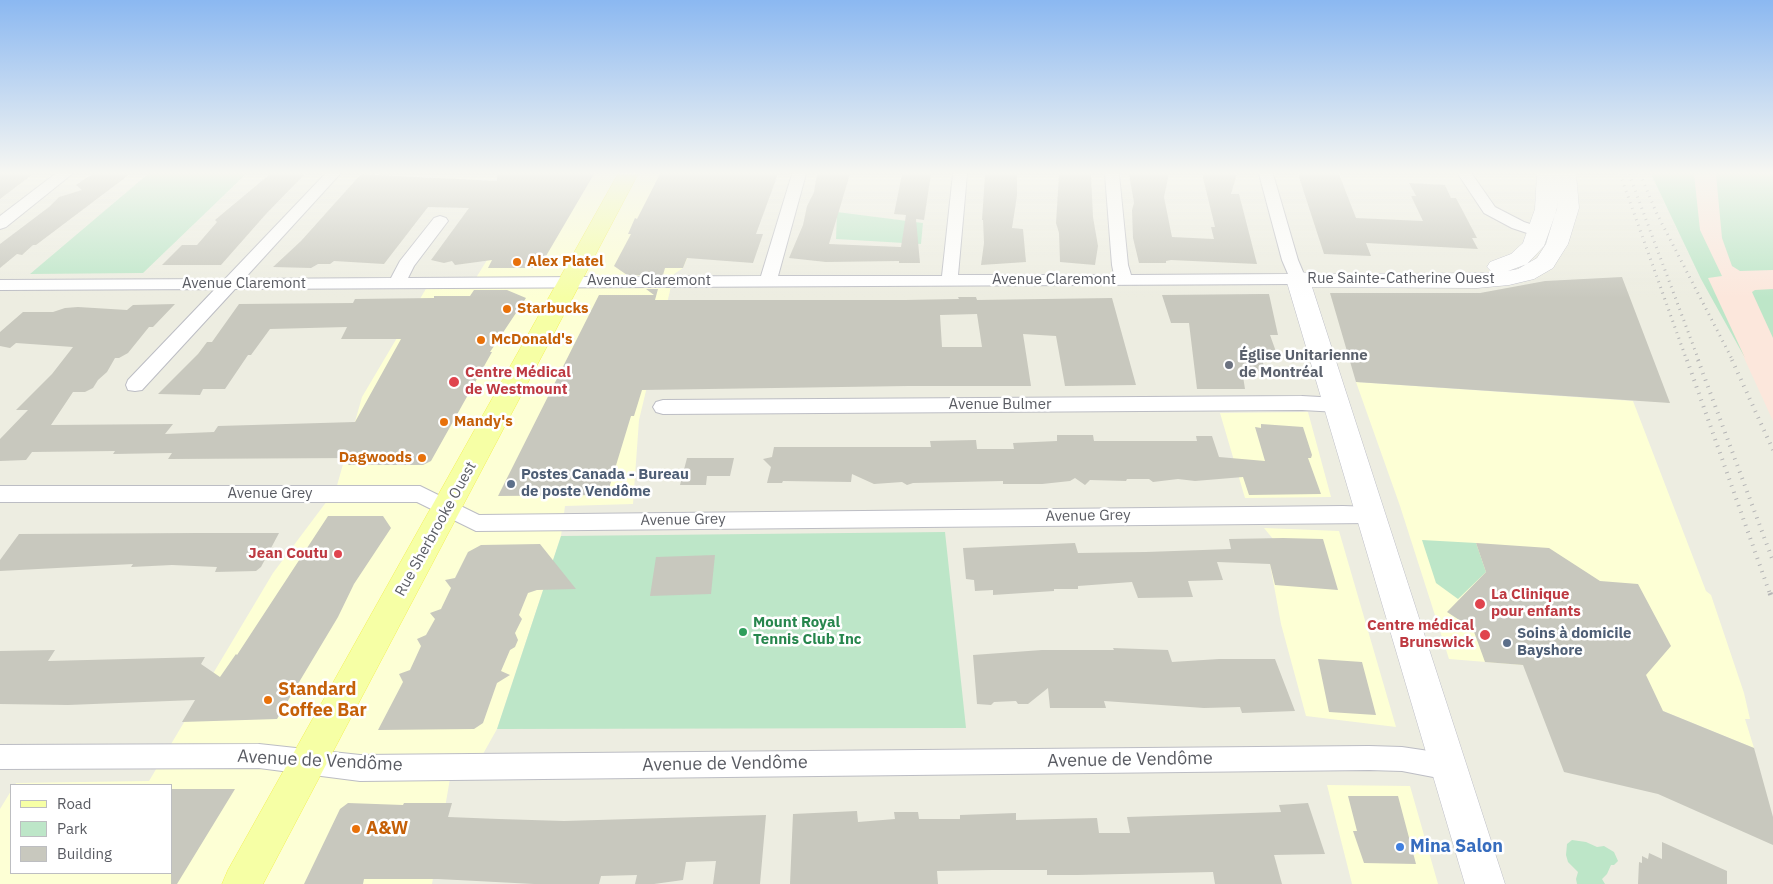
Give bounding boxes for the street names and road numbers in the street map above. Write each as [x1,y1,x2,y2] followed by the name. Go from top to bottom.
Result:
[1307,270,1495,288] street label: Rue Sainte-Catherine Ouest
[992,271,1116,289] street label: Avenue Claremont
[587,272,711,290] street label: Avenue Claremont
[182,275,306,293] street label: Avenue Claremont
[949,396,1051,414] street label: Avenue Bulmer
[392,459,480,599] street label: Rue Sherbrooke Ouest
[227,485,313,503] street label: Avenue Grey
[1045,506,1131,526] street label: Avenue Grey
[640,510,726,530] street label: Avenue Grey
[237,746,403,776] street label: Avenue de Vendôme
[1047,748,1213,772] street label: Avenue de Vendôme
[642,752,808,776] street label: Avenue de Vendôme

